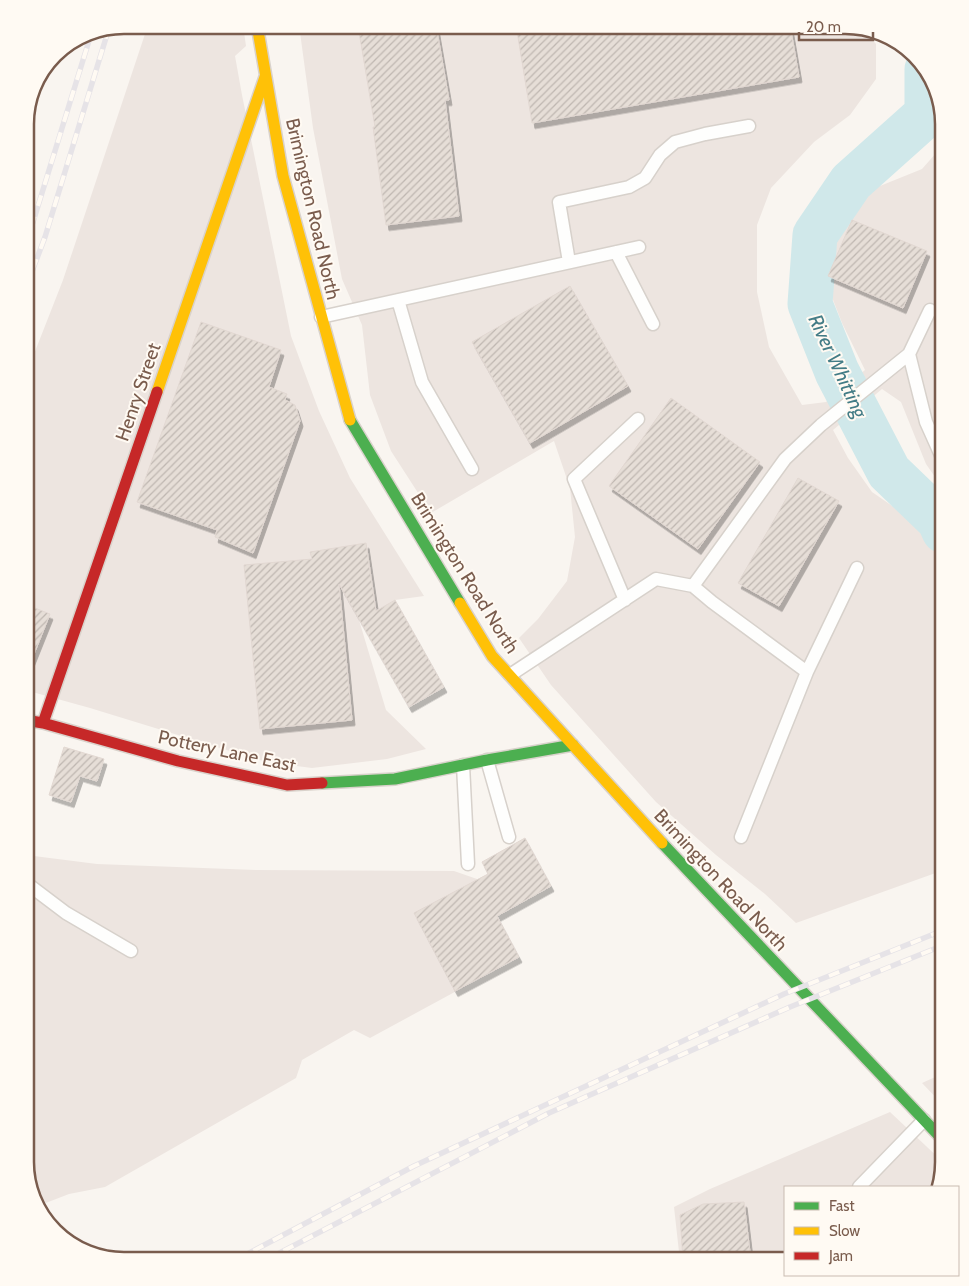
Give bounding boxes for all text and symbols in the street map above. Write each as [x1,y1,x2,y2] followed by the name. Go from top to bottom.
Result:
[799,10,873,42] scale bar
[806,18,841,36] text: 20 m
[281,116,345,302] street label: Brimington Road North
[804,310,873,422] water label: River Whitting
[110,339,166,444] street label: Henry Street
[406,488,524,658] street label: Brimington Road North
[156,725,299,777] street label: Pottery Lane East
[649,804,793,956] street label: Brimington Road North
[784,1186,959,1276] legend
[829,1197,854,1215] text: Fast
[829,1222,860,1240] text: Slow
[828,1247,853,1265] text: Jam

